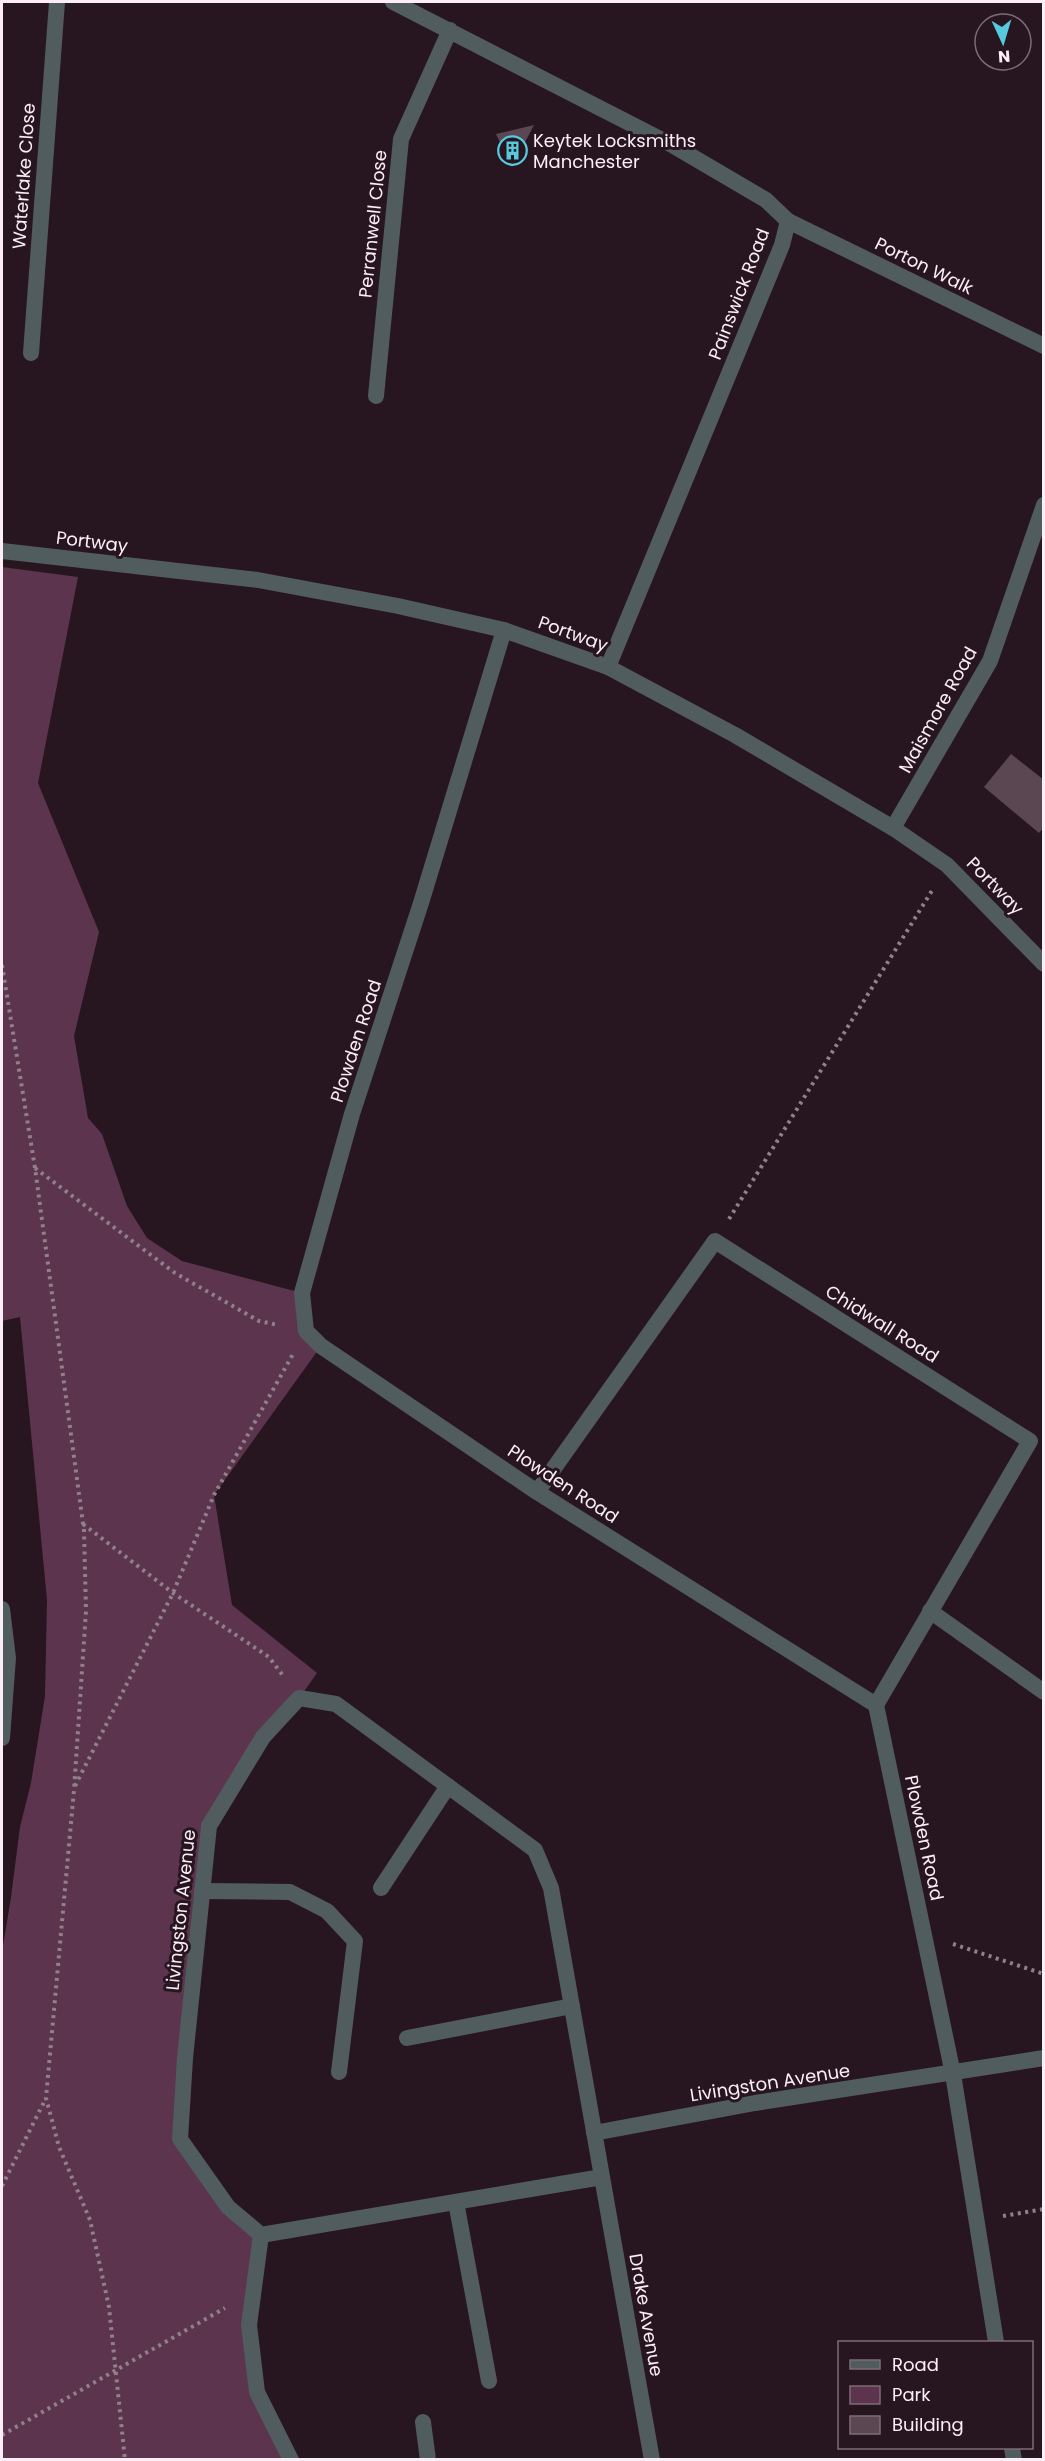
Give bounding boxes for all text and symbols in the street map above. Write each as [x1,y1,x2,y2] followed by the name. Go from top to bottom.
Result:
[973,12,1033,72] north arrow
[997,45,1011,68] text: N
[6,102,41,250] street label: Waterlake Close
[533,128,696,174] place label: Keytek Locksmiths Manchester
[496,135,528,167] building icon: Keytek Locksmiths Manchester
[352,149,393,299] street label: Perranwell Close
[702,224,775,363] street label: Painswick Road
[871,231,978,300] street label: Porton Walk
[55,525,129,558] street label: Portway
[535,609,611,658] street label: Portway
[892,642,983,777] street label: Maismore Road
[961,851,1029,920] street label: Portway
[324,976,387,1105] street label: Plowden Road
[821,1279,944,1368] street label: Chidwall Road
[503,1438,624,1529] street label: Plowden Road
[899,1773,950,1903] street label: Plowden Road
[160,1828,201,1992] street label: Livingston Avenue
[688,2058,852,2108] street label: Livingston Avenue
[623,2251,670,2378] street label: Drake Avenue
[838,2341,1033,2449] legend
[892,2352,939,2377] text: Road
[892,2382,931,2407] text: Park
[892,2412,964,2437] text: Building

